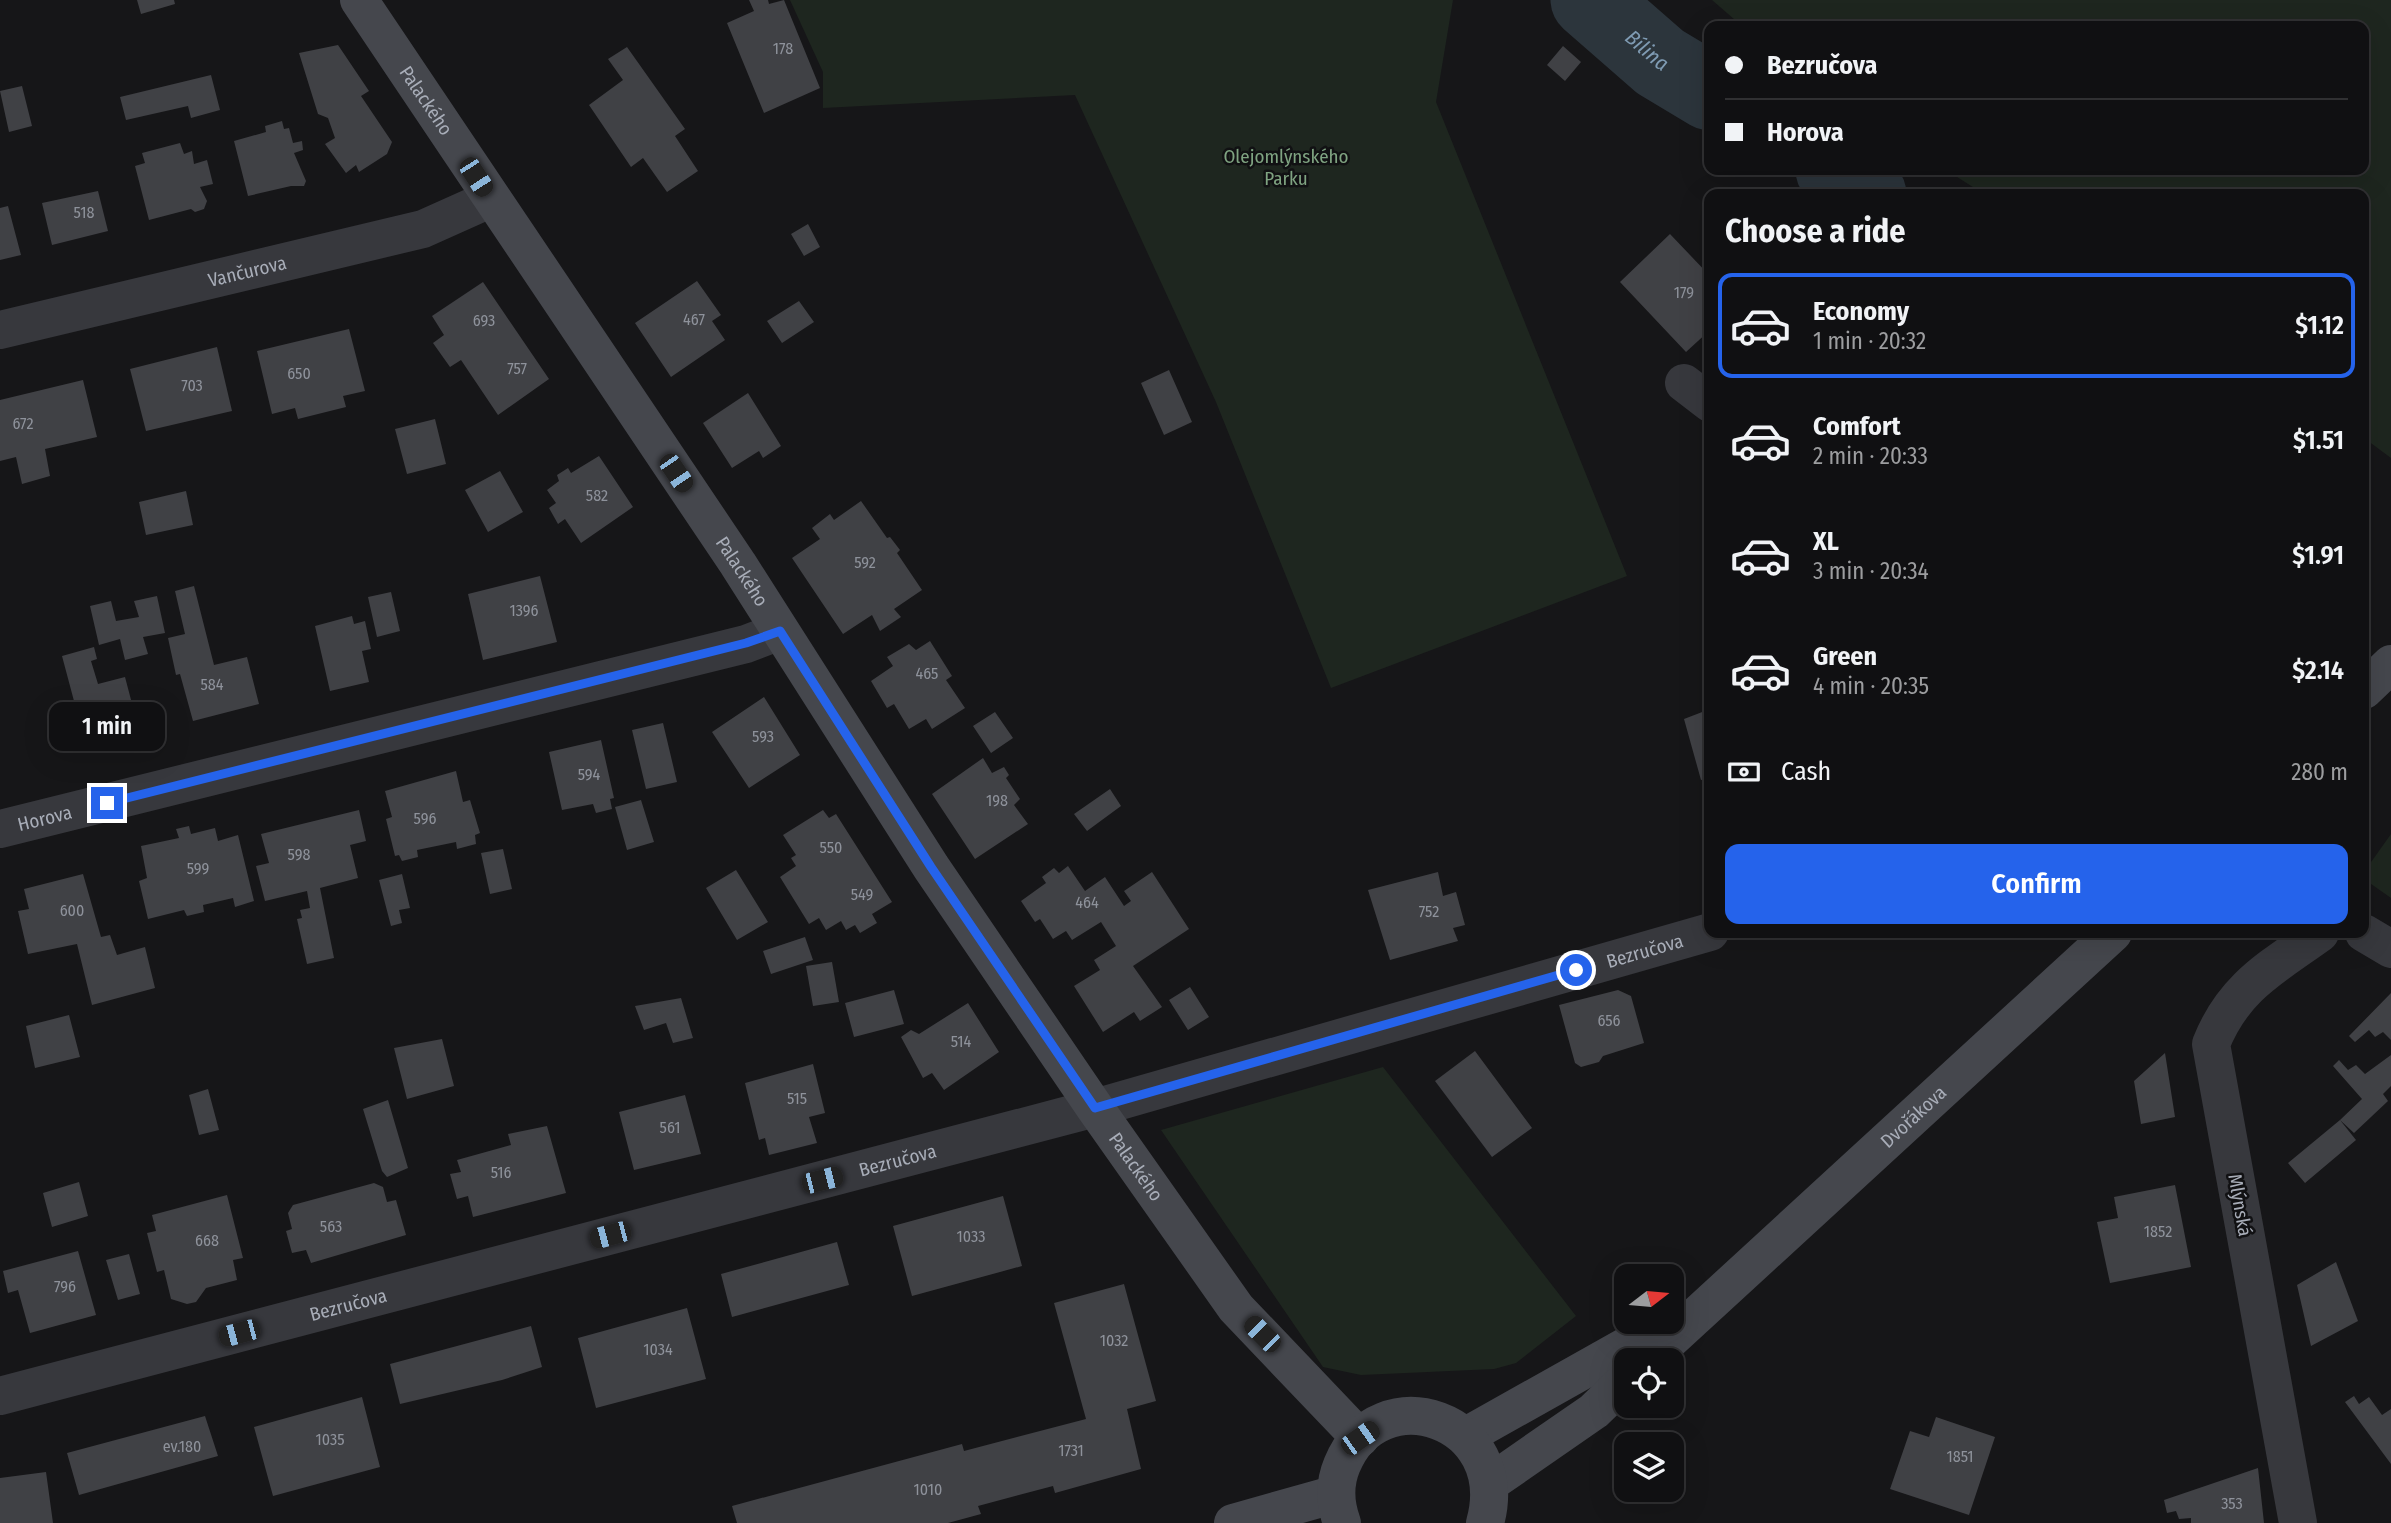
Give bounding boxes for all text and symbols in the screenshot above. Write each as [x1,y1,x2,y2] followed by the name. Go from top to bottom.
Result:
[1620,25,1673,77] water label: Bílina
[773,39,793,58] house number: 178
[1767,50,1878,81] text: Bezručova
[395,61,458,139] street label: Palackého
[1767,117,1844,148] text: Horova
[1223,145,1349,190] park label: Olejomlýnského Parku
[456,154,497,200] car
[74,203,94,222] house number: 518
[1725,212,1906,250] text: Choose a ride
[206,251,288,291] street label: Vančurova
[1674,283,1694,302] house number: 179
[1729,294,1792,357] icon: car
[1813,296,1909,327] text: Economy
[683,310,705,329] house number: 467
[2295,310,2344,341] text: $1.12
[473,311,495,330] house number: 693
[1813,327,1926,355] text: 1 min · 20:32
[507,359,527,378] house number: 757
[287,364,311,383] house number: 650
[181,376,203,395] house number: 703
[1729,409,1792,472] icon: car
[1813,411,1901,442] text: Comfort
[13,414,33,433] house number: 672
[2293,425,2344,456] text: $1.51
[1813,442,1928,470] text: 2 min · 20:33
[656,450,697,496] car
[586,486,608,505] house number: 582
[1729,524,1792,587] icon: car
[1813,526,1839,557] text: XL
[711,532,773,610] street label: Palackého
[2292,540,2344,571] text: $1.91
[854,553,876,572] house number: 592
[1813,557,1929,585] text: 3 min · 20:34
[510,601,539,620] house number: 1396
[1729,639,1792,702] icon: car
[1813,641,1877,672] text: Green
[2292,655,2344,686] text: $2.14
[916,664,938,683] house number: 465
[1813,672,1929,700] text: 4 min · 20:35
[200,675,224,694] house number: 584
[49,702,165,750] callout: 1 min
[82,712,132,740] text: 1 min
[752,727,774,746] house number: 593
[1725,753,1763,791] icon: cash
[1781,756,1831,787] text: Cash
[2291,758,2348,786] text: 280 m
[578,765,601,784] house number: 594
[91,787,123,819] route end
[986,791,1008,810] house number: 198
[15,800,74,836] street label: Horova
[414,809,436,828] house number: 596
[820,838,842,857] house number: 550
[1725,844,2348,924] button: Confirm
[288,845,310,864] house number: 598
[187,859,210,878] house number: 599
[851,885,874,904] house number: 549
[1075,893,1099,912] house number: 464
[60,901,84,920] house number: 600
[1419,902,1439,921] house number: 752
[1604,929,1686,973] street label: Bezručova
[1560,954,1592,986] route start
[1597,1011,1621,1030] house number: 656
[951,1032,972,1051] house number: 514
[1876,1081,1951,1152] street label: Dvořákova
[787,1089,807,1108] house number: 515
[660,1118,680,1137] house number: 561
[1104,1128,1168,1205] street label: Palackého
[856,1139,939,1181] street label: Bezručova
[491,1163,511,1182] house number: 516
[800,1165,845,1195] car
[2223,1172,2257,1238] street label: Mlýnská
[320,1217,342,1236] house number: 563
[587,1219,634,1251] car
[2144,1222,2172,1241] house number: 1852
[957,1227,985,1246] house number: 1033
[195,1231,219,1250] house number: 668
[1614,1264,1684,1334] north arrow
[1614,1264,1684,1502] map controls
[54,1277,76,1296] house number: 796
[307,1283,389,1326] street label: Bezručova
[1240,1312,1285,1356] car
[216,1317,263,1349] car
[1100,1331,1128,1350] house number: 1032
[643,1340,673,1359] house number: 1034
[1614,1348,1684,1418] button: locate
[1337,1417,1384,1459] car
[316,1430,344,1449] house number: 1035
[1614,1432,1684,1502] button: layers
[163,1437,201,1456] house number: ev.180
[1058,1441,1084,1460] house number: 1731
[1946,1447,1974,1466] house number: 1851
[914,1480,942,1499] house number: 1010
[2221,1494,2243,1513] house number: 353

